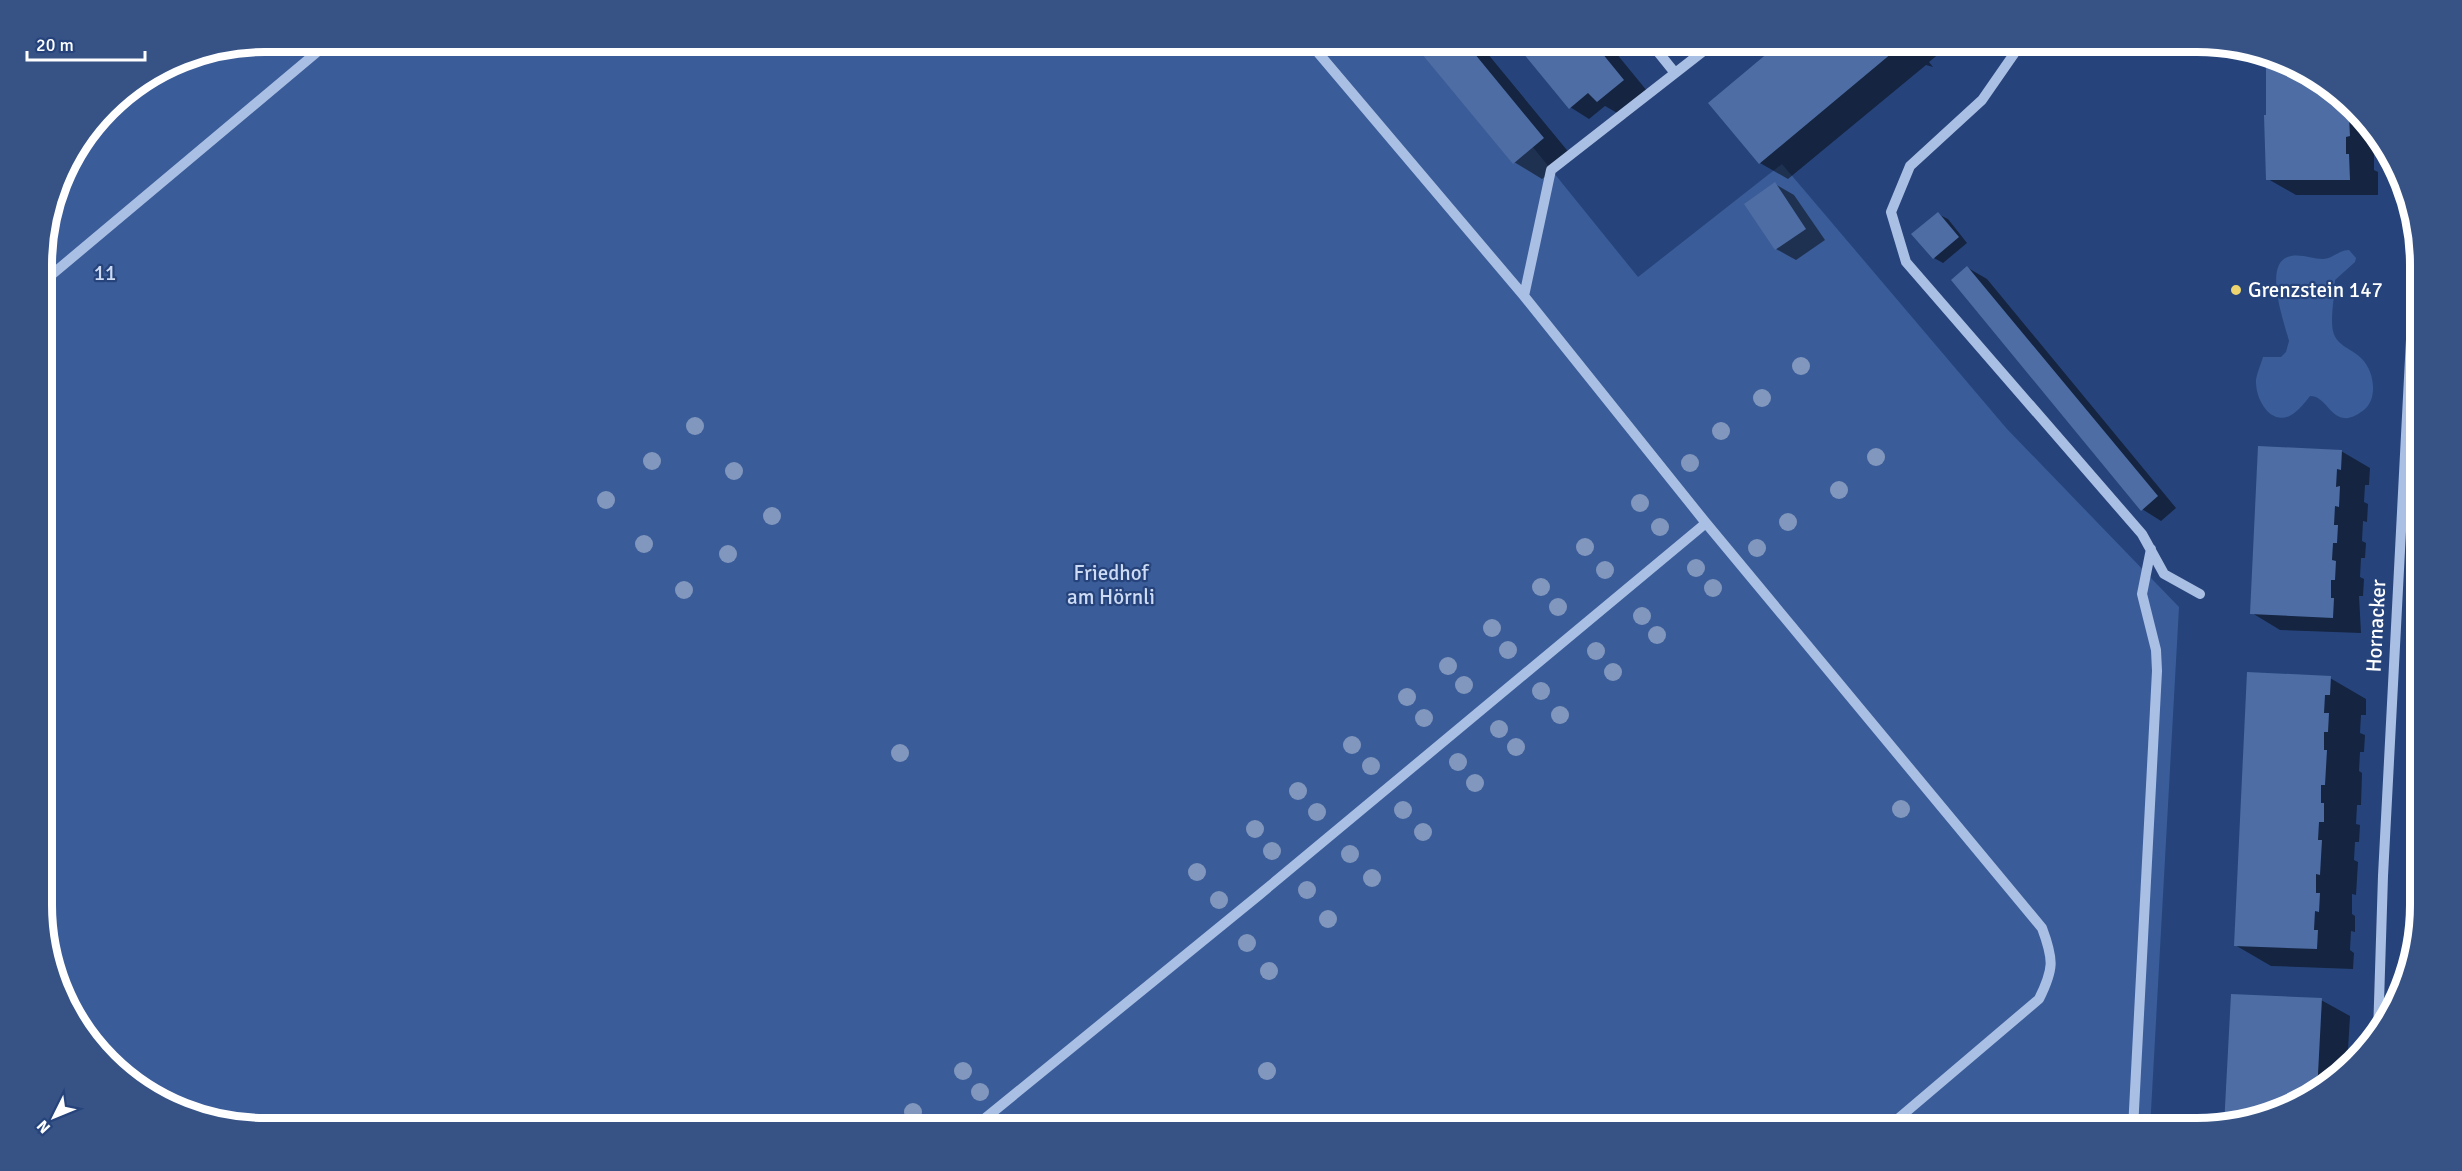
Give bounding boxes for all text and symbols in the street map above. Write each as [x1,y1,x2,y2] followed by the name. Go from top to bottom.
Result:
[27,24,146,62] scale bar
[36,34,74,56] text: 20 m
[94,260,116,286] park label: 11
[2248,277,2383,303] place label: Grenzstein 147
[2229,283,2243,297] marker: Grenzstein 147
[1067,560,1155,610] park label: Friedhof am Hörnli
[2361,579,2391,673] street label: Hornacker
[24,1087,84,1147] north arrow
[33,1116,55,1137] text: N

